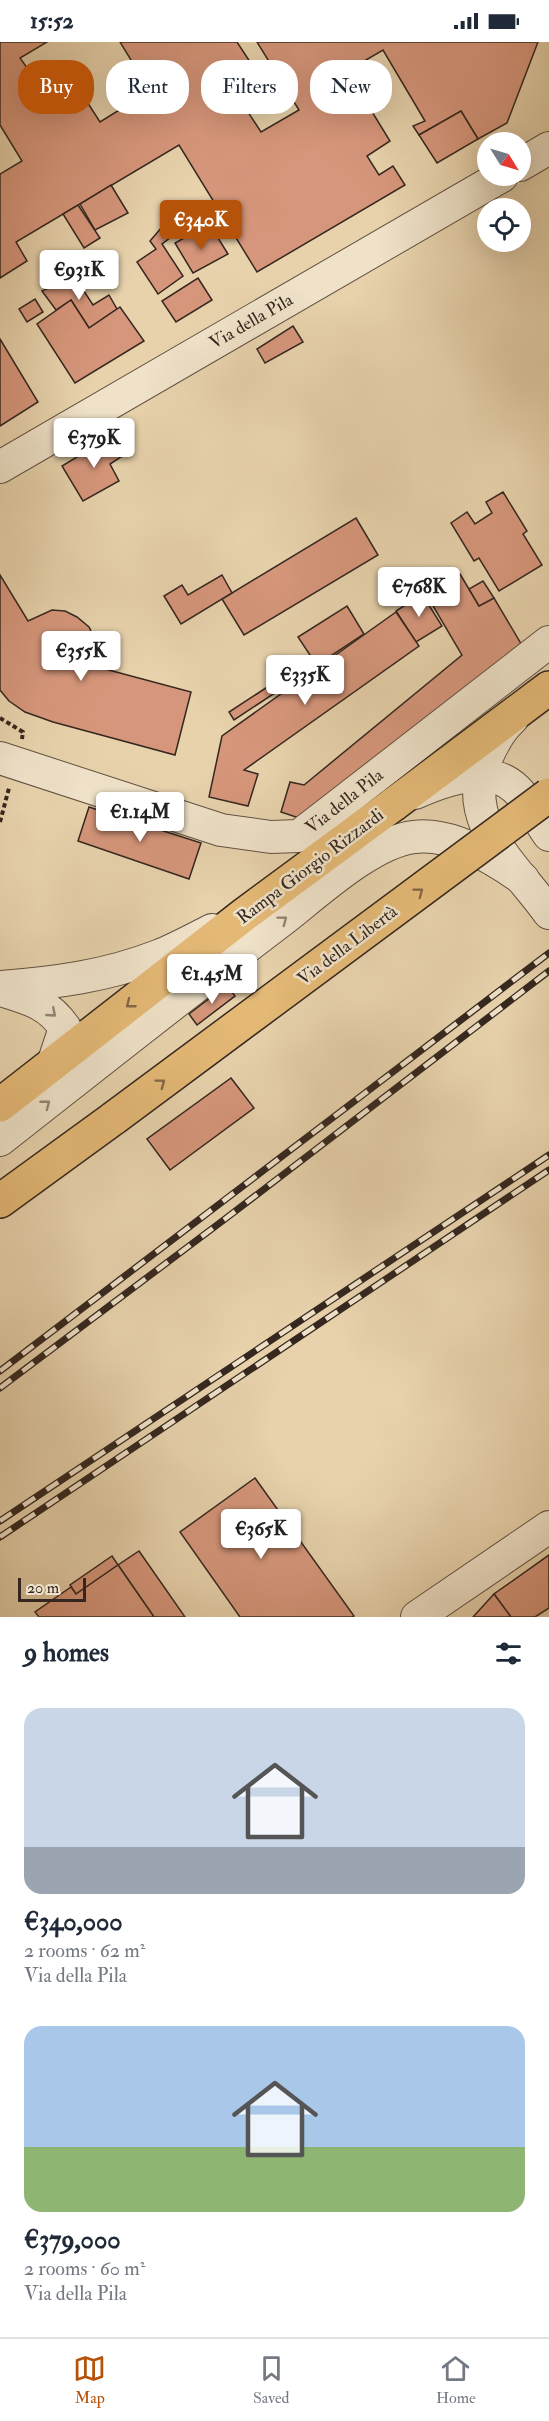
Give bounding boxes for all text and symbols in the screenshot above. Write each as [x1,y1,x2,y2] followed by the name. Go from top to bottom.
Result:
[30,7,74,35] text: 15:52
[18,60,94,114] chip: Buy
[106,60,189,114] chip: Rent
[201,60,298,114] chip: Filters
[310,60,392,114] chip: New
[477,132,531,186] north arrow
[477,132,531,252] map controls
[477,198,531,252] button: locate
[159,200,243,251] pin: €340K
[174,207,228,232] text: €340K
[37,250,121,301] pin: €931K
[54,257,104,282] text: €931K
[205,288,298,355] street label: Via della Pila
[52,418,136,469] pin: €379K
[68,425,120,450] text: €379K
[377,567,461,618] pin: €768K
[392,574,446,599] text: €768K
[39,631,123,682] pin: €355K
[56,638,106,663] text: €355K
[263,655,347,706] pin: €335K
[280,662,330,687] text: €335K
[301,763,388,839] street label: Via della Pila
[91,792,189,843] pin: €1.14M
[110,799,170,824] text: €1.14M
[232,803,389,929] street label: Rampa Giorgio Rizzardi
[412,888,423,899] one-way arrow
[293,900,402,991] street label: Via della Libertà
[276,916,287,927] one-way arrow
[163,954,261,1005] pin: €1.45M
[181,961,243,986] text: €1.45M
[125,996,136,1007] one-way arrow
[45,1006,56,1017] one-way arrow
[154,1080,165,1091] one-way arrow
[39,1100,50,1111] one-way arrow
[219,1509,303,1560] pin: €365K
[235,1516,287,1541] text: €365K
[18,1575,86,1602] scale bar
[27,1578,59,1598] text: 20 m
[24,1637,109,1669] text: 9 homes
[492,1637,525,1670] icon: filters
[221,1747,329,1855] icon: home
[24,1906,123,1938] text: €340,000
[24,1938,145,1963] text: 2 rooms · 62 m²
[24,1963,127,1988] text: Via della Pila
[221,2065,329,2173] icon: home
[24,2224,121,2256] text: €379,000
[24,2256,145,2281] text: 2 rooms · 60 m²
[24,2281,127,2306] text: Via della Pila
[73,2352,106,2408] tab: Map
[253,2352,289,2408] tab: Saved
[436,2352,476,2408] tab: Home

